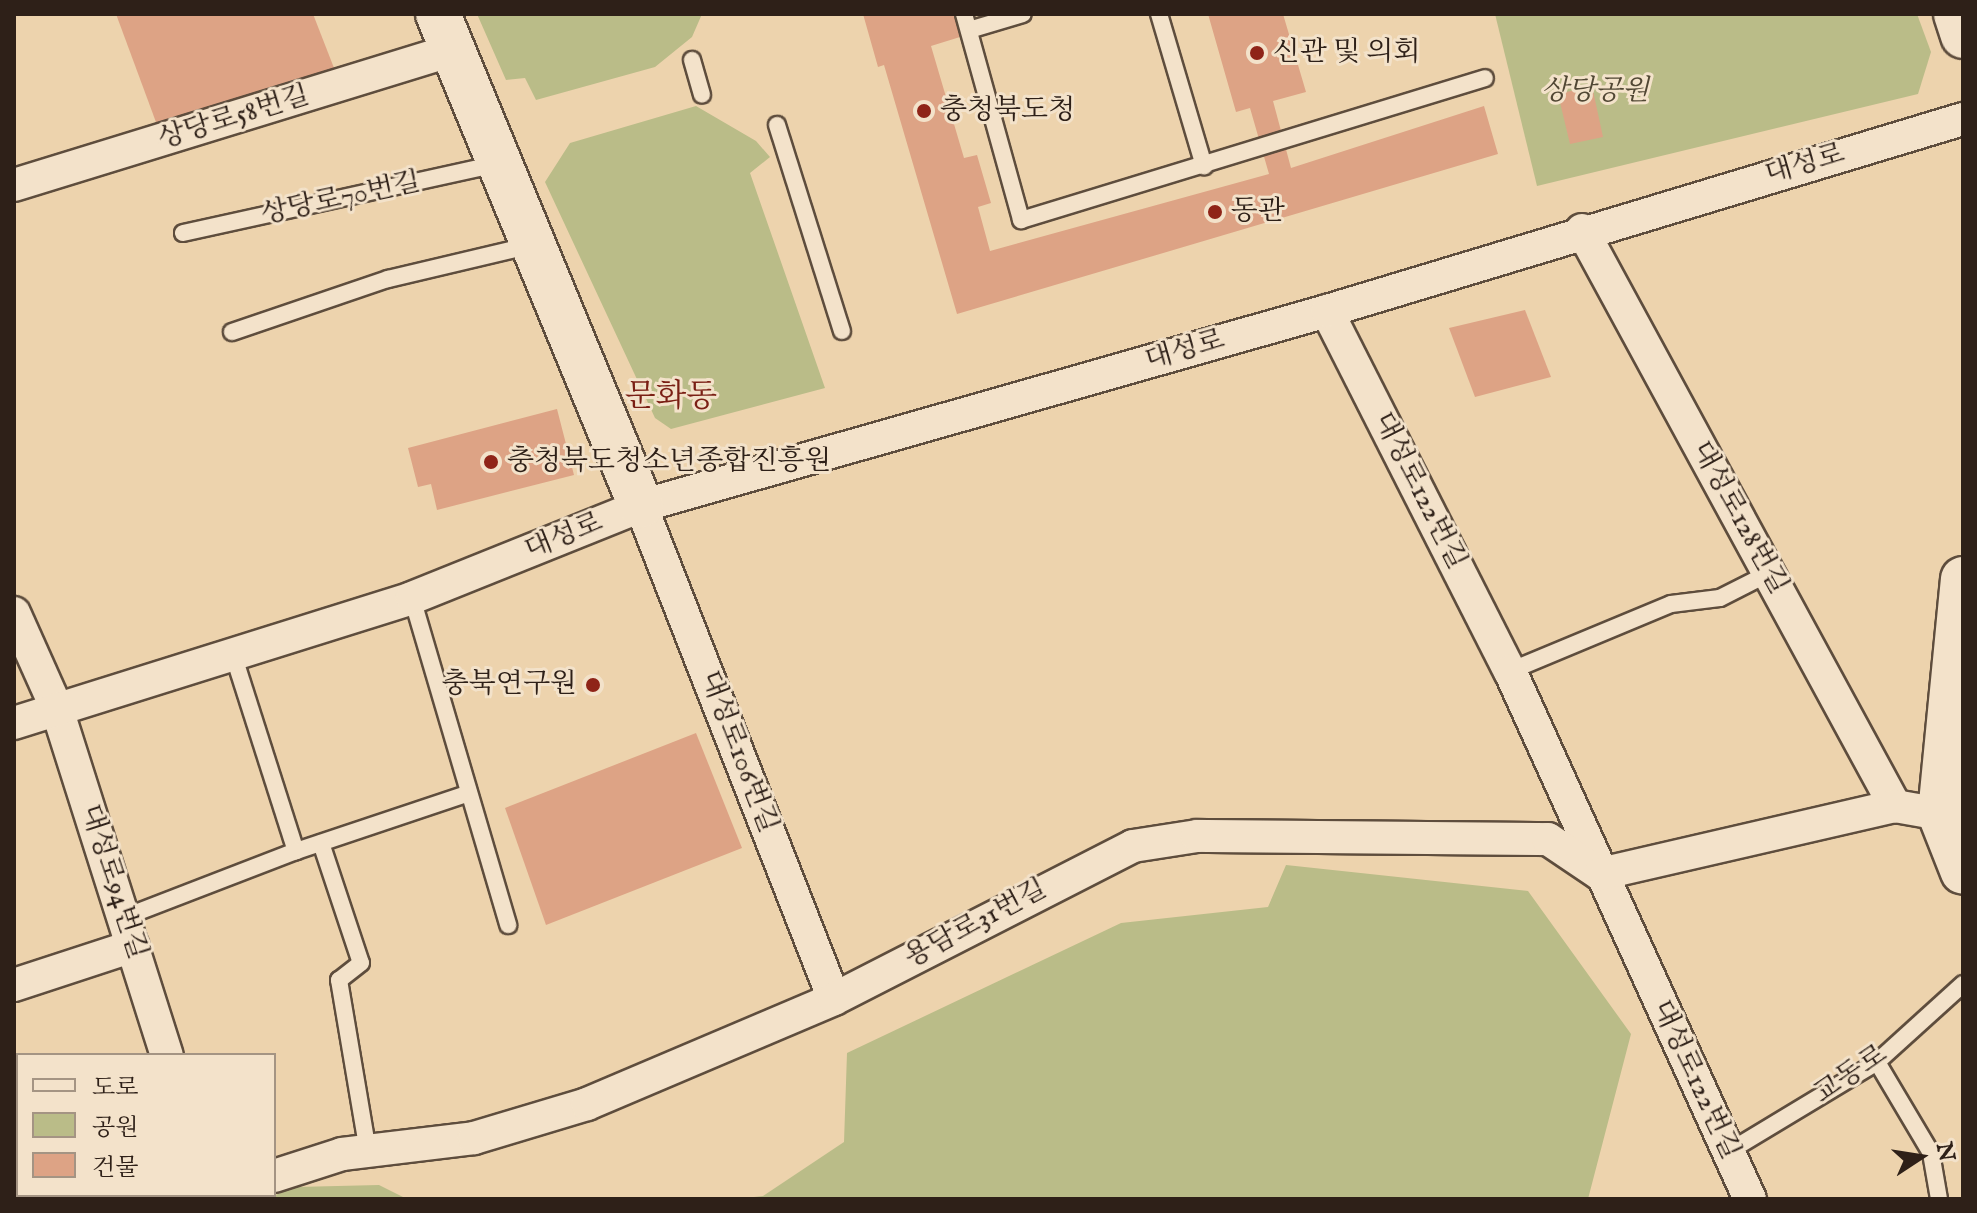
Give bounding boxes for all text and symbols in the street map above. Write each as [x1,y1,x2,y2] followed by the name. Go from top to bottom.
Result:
[1273,36,1420,70] place label: 신관 및 의회
[1248,44,1266,62] marker: 신관 및 의회
[1541,75,1649,109] park label: 상당공원
[154,79,314,157] street label: 상당로58번길
[940,94,1075,128] place label: 충청북도청
[915,102,933,120] marker: 충청북도청
[1761,138,1849,192] street label: 대성로
[258,166,424,232] street label: 상당로70번길
[1231,195,1285,229] place label: 동관
[1206,203,1224,221] marker: 동관
[1141,324,1229,378] street label: 대성로
[625,379,717,417] district label: 문화동
[1365,407,1473,575] street label: 대성로122번길
[1683,436,1795,600] street label: 대성로128번길
[507,445,832,479] place label: 충청북도청소년종합진흥원
[482,453,500,471] marker: 충청북도청소년종합진흥원
[520,506,608,568] street label: 대성로
[692,666,784,838] street label: 대성로106번길
[442,668,577,702] place label: 충북연구원
[584,676,602,694] marker: 충북연구원
[72,800,154,964] street label: 대성로94번길
[899,873,1053,975] street label: 용담로31번길
[1643,995,1747,1165] street label: 대성로122번길
[1808,1038,1894,1112] street label: 교동로
[16,1053,276,1197] legend
[92,1073,138,1104] text: 도로
[92,1113,138,1144] text: 공원
[1881,1117,1961,1197] north arrow
[1929,1140,1960,1164] text: N
[92,1153,138,1184] text: 건물

